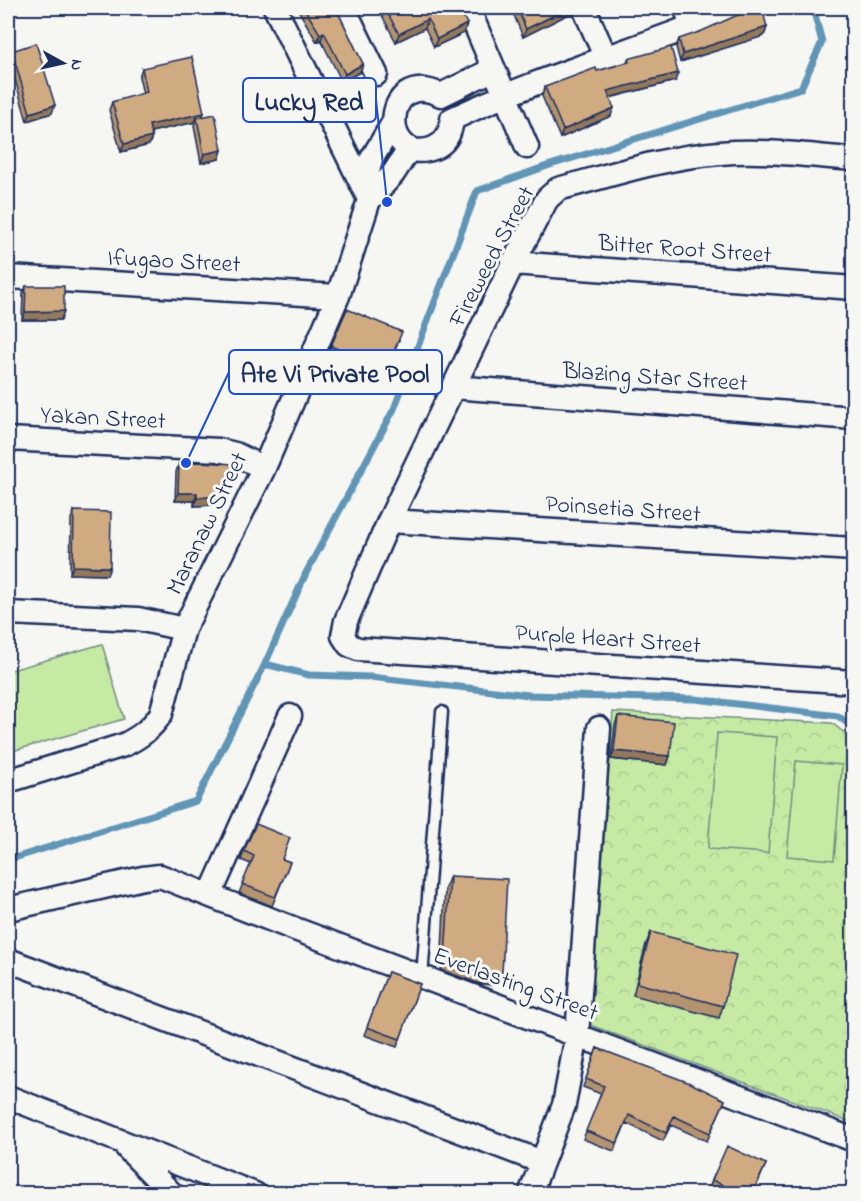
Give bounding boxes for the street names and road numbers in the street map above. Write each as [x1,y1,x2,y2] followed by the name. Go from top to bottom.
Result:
[441,180,545,335] street label: Fireweed Street
[596,227,773,274] street label: Bitter Root Street
[106,242,241,283] street label: Ifugao Street
[560,355,748,402] street label: Blazing Star Street
[39,399,167,440] street label: Yakan Street
[159,447,258,601] street label: Maranaw Street
[544,488,702,533] street label: Poinsetia Street
[514,617,702,664] street label: Purple Heart Street
[428,939,603,1031] street label: Everlasting Street

